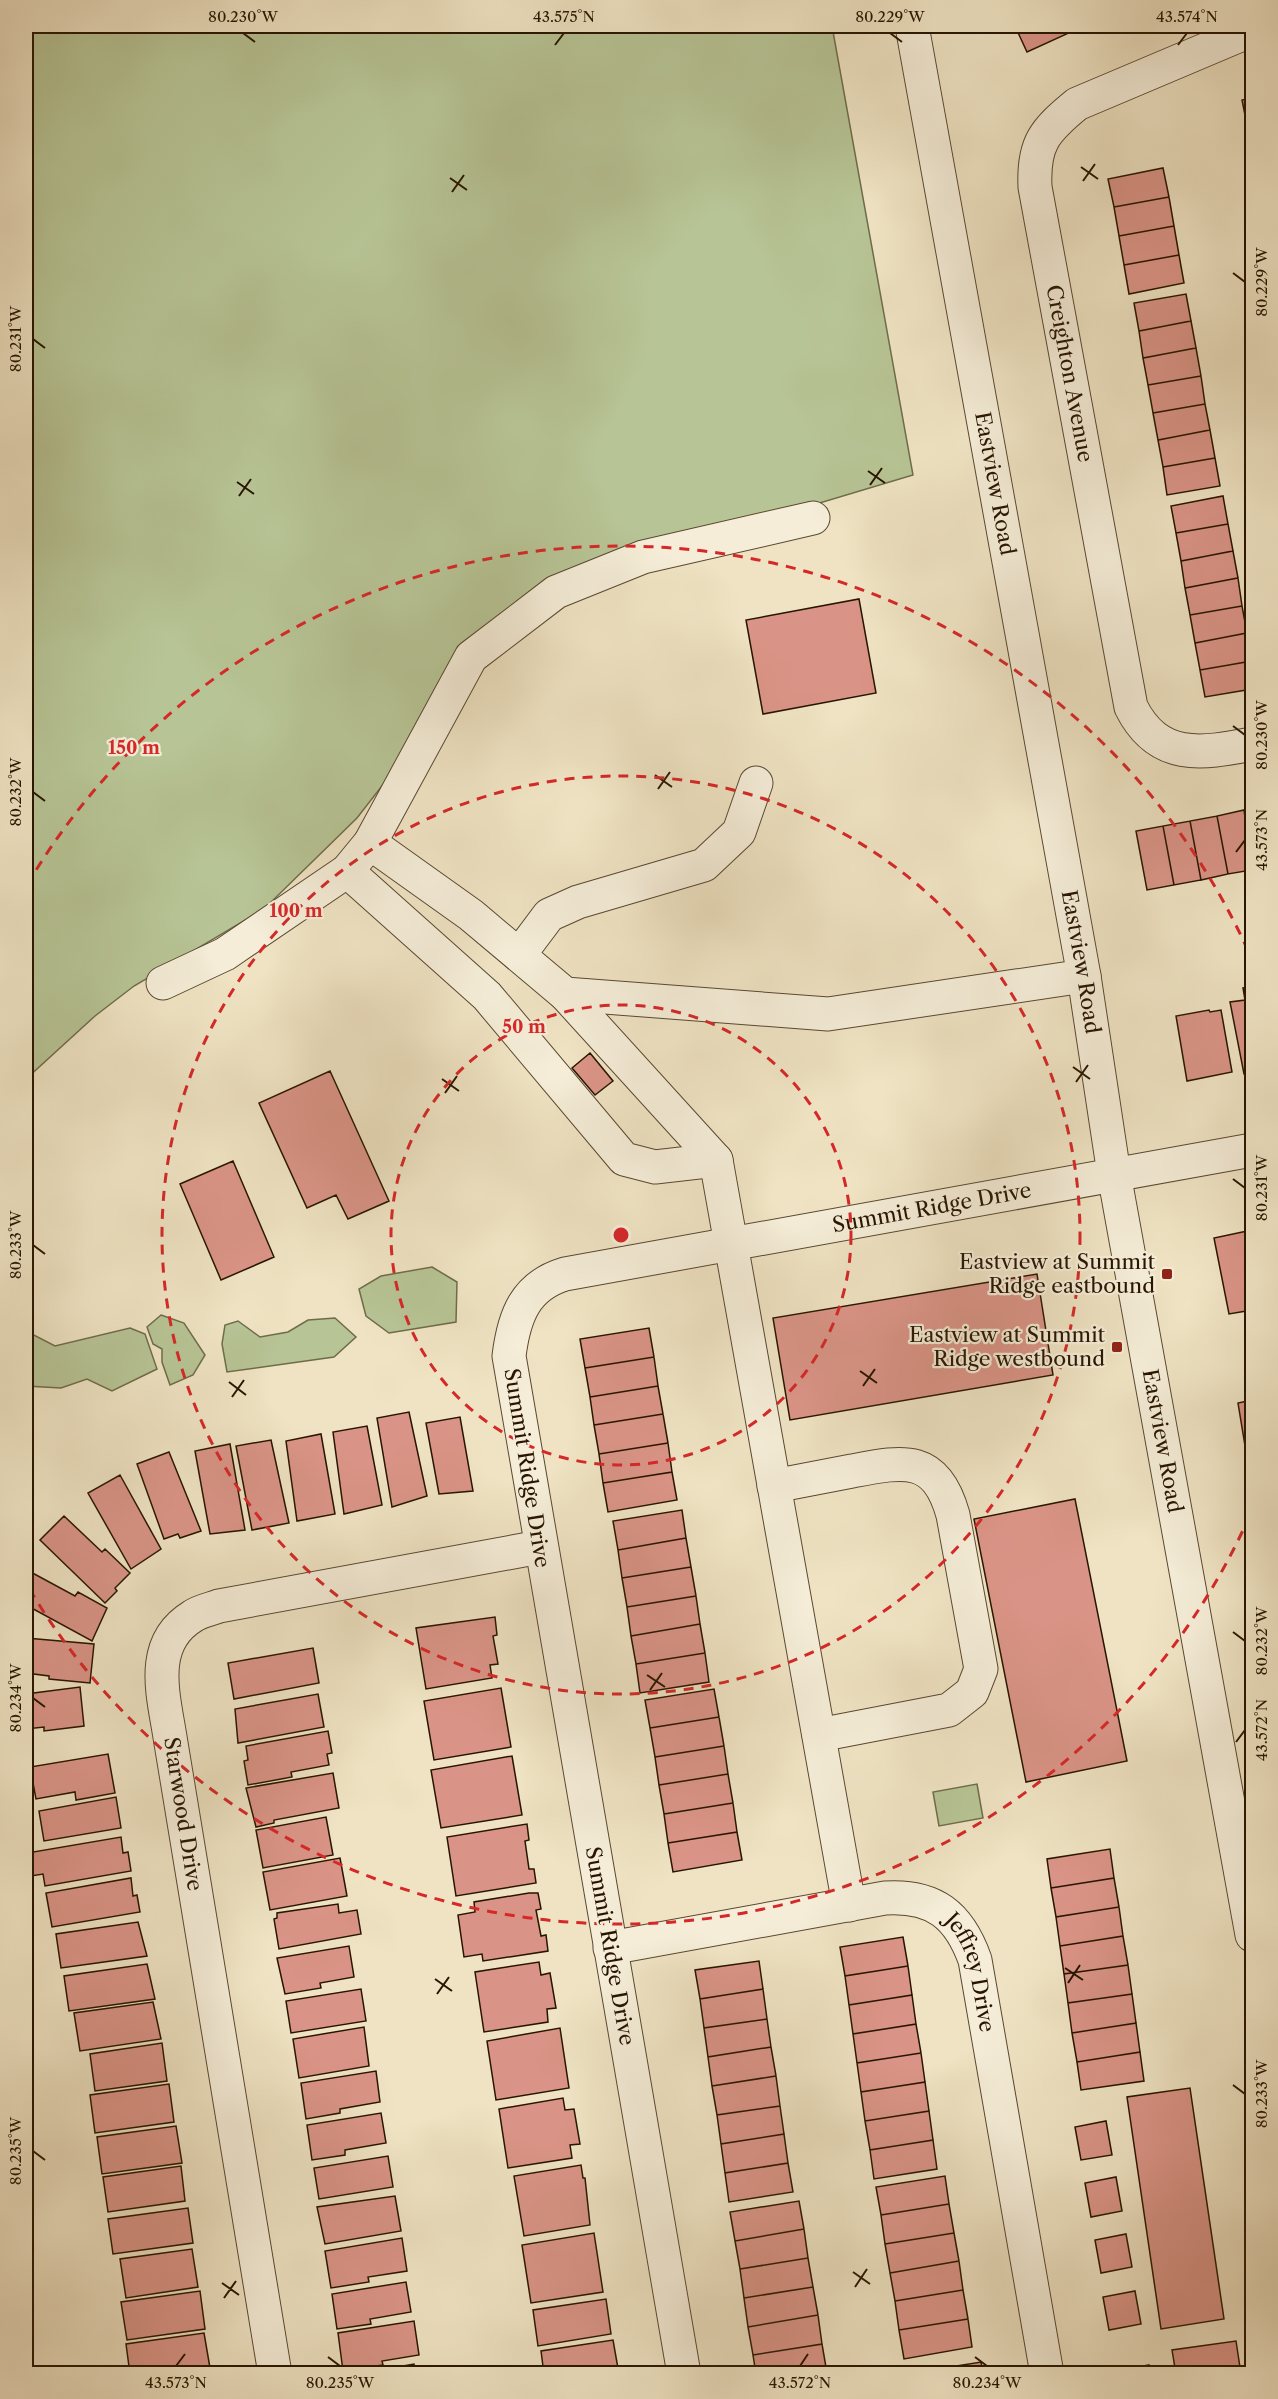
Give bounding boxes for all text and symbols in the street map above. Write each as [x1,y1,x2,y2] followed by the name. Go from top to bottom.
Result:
[208,7,279,26] text: 80.230°W
[533,7,595,26] text: 43.575°N
[855,7,925,26] text: 80.229°W
[1156,7,1218,26] text: 43.574°N
[1252,247,1271,317] text: 80.229°W
[1041,283,1099,464] street label: Creighton Avenue
[6,305,25,372] text: 80.231°W
[970,410,1021,558] street label: Eastview Road
[1252,699,1271,770] text: 80.230°W
[108,737,160,759] text: 150 m
[6,757,25,827] text: 80.232°W
[1252,809,1271,871] text: 43.573°N
[1057,888,1106,1036] street label: Eastview Road
[269,900,323,922] text: 100 m
[502,1016,546,1038] text: 50 m
[1252,1154,1271,1221] text: 80.231°W
[830,1177,1033,1238] street label: Summit Ridge Drive
[6,1210,25,1279] text: 80.233°W
[611,1225,631,1245] centre of rings
[959,1249,1156,1298] place label: Eastview at Summit Ridge eastbound
[1160,1267,1174,1281] marker: Eastview at Summit Ridge eastbound
[909,1322,1106,1371] place label: Eastview at Summit Ridge westbound
[1110,1340,1124,1354] marker: Eastview at Summit Ridge westbound
[499,1366,556,1569] street label: Summit Ridge Drive
[1138,1367,1188,1515] street label: Eastview Road
[1252,1606,1271,1676] text: 80.232°W
[6,1663,25,1732] text: 80.234°W
[1252,1699,1271,1761] text: 43.572°N
[159,1735,208,1893] street label: Starwood Drive
[581,1845,640,2047] street label: Summit Ridge Drive
[938,1905,1000,2034] street label: Jeffrey Drive
[1252,2059,1271,2128] text: 80.233°W
[6,2116,25,2185] text: 80.235°W
[145,2373,207,2392] text: 43.573°N
[306,2373,375,2392] text: 80.235°W
[769,2373,831,2392] text: 43.572°N
[953,2373,1022,2392] text: 80.234°W

